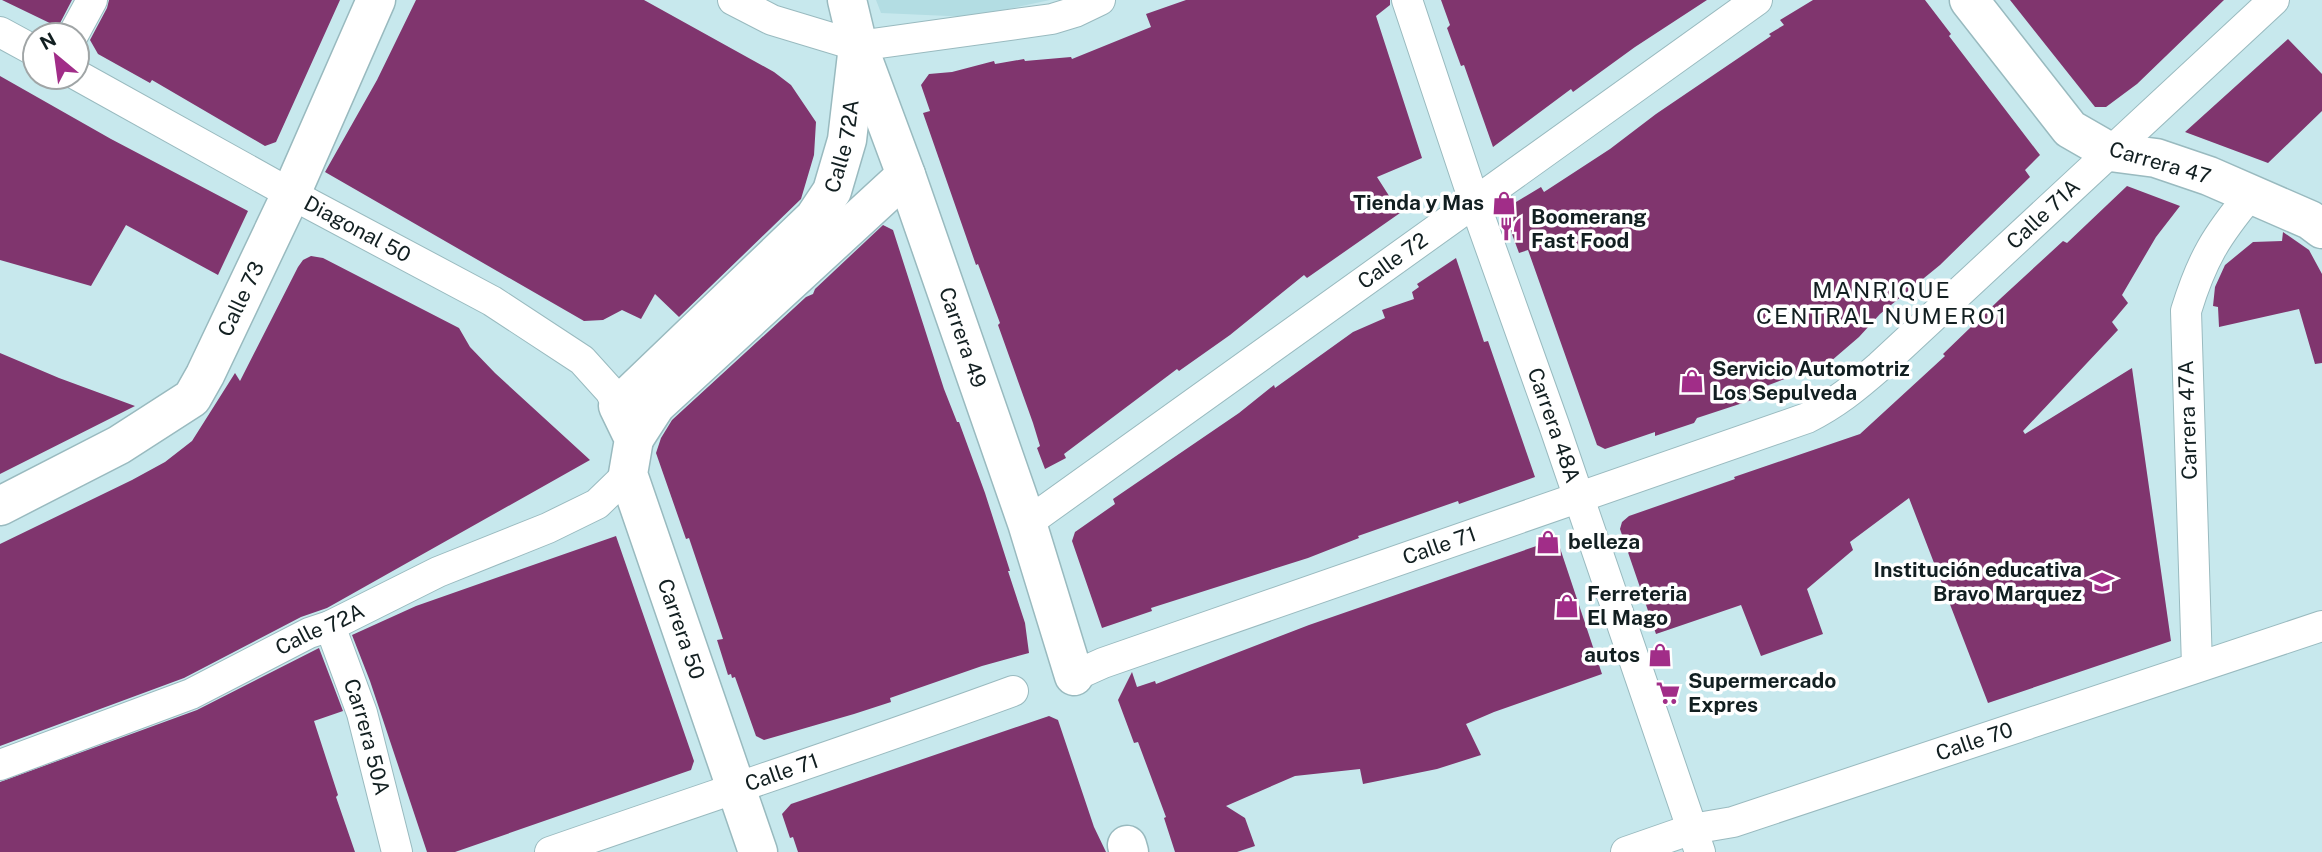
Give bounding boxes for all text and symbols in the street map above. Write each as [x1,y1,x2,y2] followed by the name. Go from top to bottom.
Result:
[21,21,91,91] north arrow
[36,28,60,54] text: N
[819,98,864,196] street label: Calle 72A
[2106,136,2214,189] street label: Carrera 47
[2001,174,2085,254] street label: Calle 71A
[1490,189,1518,217] shop icon: Tienda y Mas
[300,190,415,268] street label: Diagonal 50
[1353,190,1484,215] place label: Tienda y Mas
[1531,204,1647,253] place label: Boomerang Fast Food
[1497,215,1525,243] restaurant icon: Boomerang Fast Food
[1353,227,1432,294] street label: Calle 72
[212,257,269,340] street label: Calle 73
[1756,276,2008,329] district label: MANRIQUE CENTRAL NUMERO1
[934,284,992,391] street label: Carrera 49
[1712,356,1910,405] place label: Servicio Automotriz Los Sepulveda
[2173,360,2202,480] street label: Carrera 47A
[1523,364,1586,486] street label: Carrera 48A
[1678,367,1706,395] shop icon: Servicio Automotriz Los Sepulveda
[1399,521,1479,570] street label: Calle 71
[1534,528,1562,556] shop icon: belleza
[1568,529,1640,554] place label: belleza
[1873,557,2082,606] place label: Institución educativa Bravo Marquez
[2088,568,2116,596] school or university icon: Institución educativa Bravo Marquez
[653,575,710,683] street label: Carrera 50
[1587,581,1687,630] place label: Ferreteria El Mago
[1553,592,1581,620] shop icon: Ferreteria El Mago
[271,598,368,660] street label: Calle 72A
[1646,641,1674,669] shop icon: autos
[1584,642,1640,667] place label: autos
[1688,668,1836,717] place label: Supermercado Expres
[338,675,395,798] street label: Carrera 50A
[1654,679,1682,707] supermarket icon: Supermercado Expres
[1933,717,2016,766] street label: Calle 70
[741,748,822,796] street label: Calle 71

